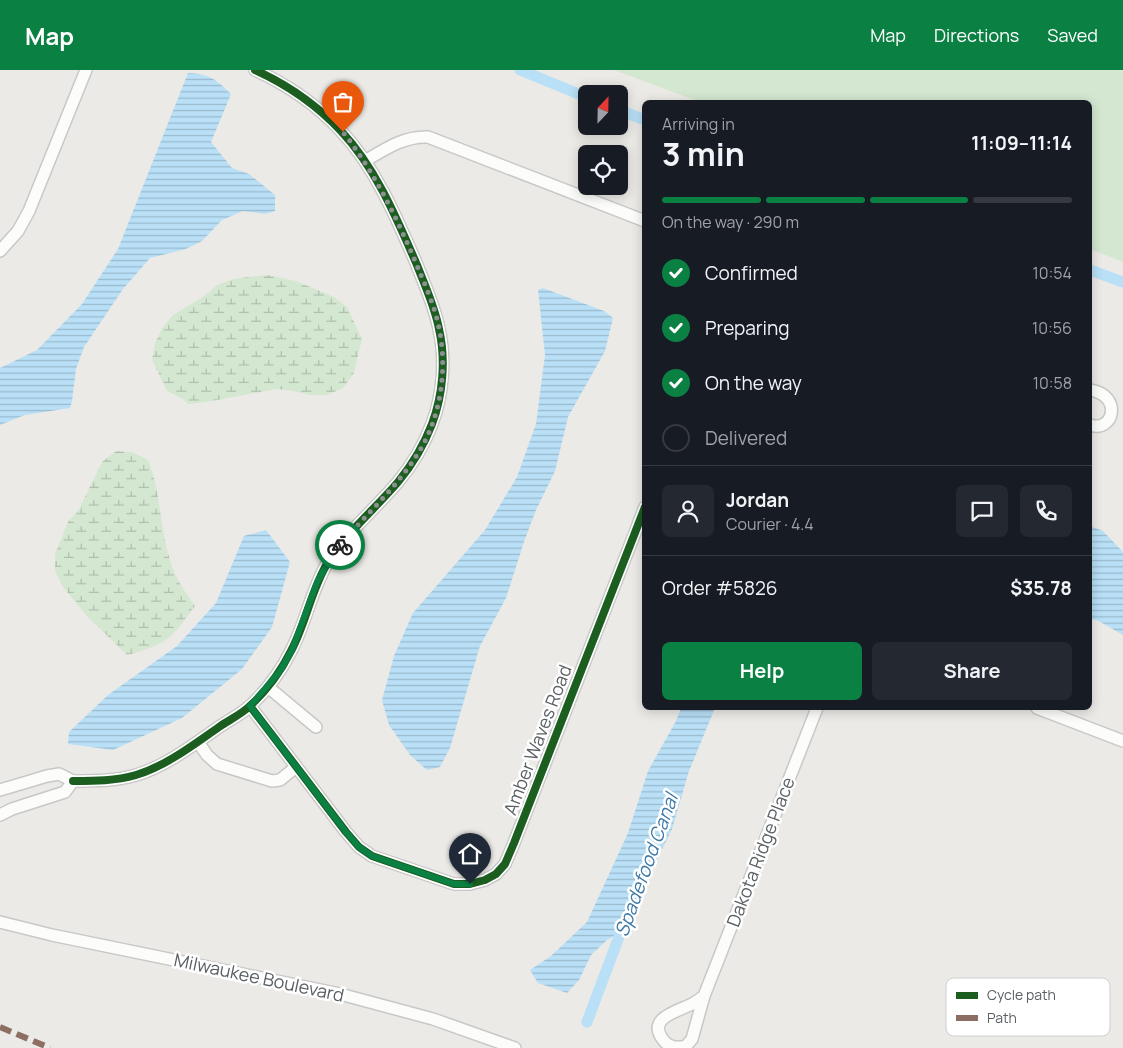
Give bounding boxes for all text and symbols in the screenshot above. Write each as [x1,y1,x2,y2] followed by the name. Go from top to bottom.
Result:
[25,19,74,52] text: Map
[870,23,906,47] text: Map
[934,23,1019,47] text: Directions
[1047,23,1098,47] text: Saved
[322,81,364,132] pin
[578,85,628,135] north arrow
[578,85,628,195] map controls
[329,88,357,116] icon: bag
[662,113,735,135] text: Arriving in
[971,130,1072,156] text: 11:09–11:14
[662,132,745,176] text: 3 min
[578,145,628,195] button: locate
[662,211,799,233] text: On the way · 290 m
[662,259,690,287] icon: check
[705,260,798,286] text: Confirmed
[1033,262,1072,284] text: 10:54
[662,314,690,342] icon: check
[705,315,790,341] text: Preparing
[1032,317,1072,339] text: 10:56
[662,369,690,397] icon: check
[705,370,802,396] text: On the way
[1033,372,1072,394] text: 10:58
[705,425,787,451] text: Delivered
[662,485,714,537] button: person
[956,485,1008,537] button: chat
[1020,485,1072,537] button: phone
[726,487,789,513] text: Jordan
[726,513,814,535] text: Courier · 4.4
[315,520,365,570] courier
[326,531,354,559] icon: bike
[662,575,778,601] text: Order #5826
[1010,575,1072,601] text: $35.78
[662,642,862,700] button: Help
[872,642,1072,700] button: Share
[497,661,577,818] street label: Amber Waves Road
[720,773,800,930] street label: Dakota Ridge Place
[608,788,685,940] water label: Spadefood Canal
[449,833,491,884] pin
[456,840,484,868] icon: home
[172,947,346,1007] street label: Milwaukee Boulevard
[946,978,1110,1036] legend
[987,985,1056,1004] text: Cycle path
[987,1008,1017,1027] text: Path

